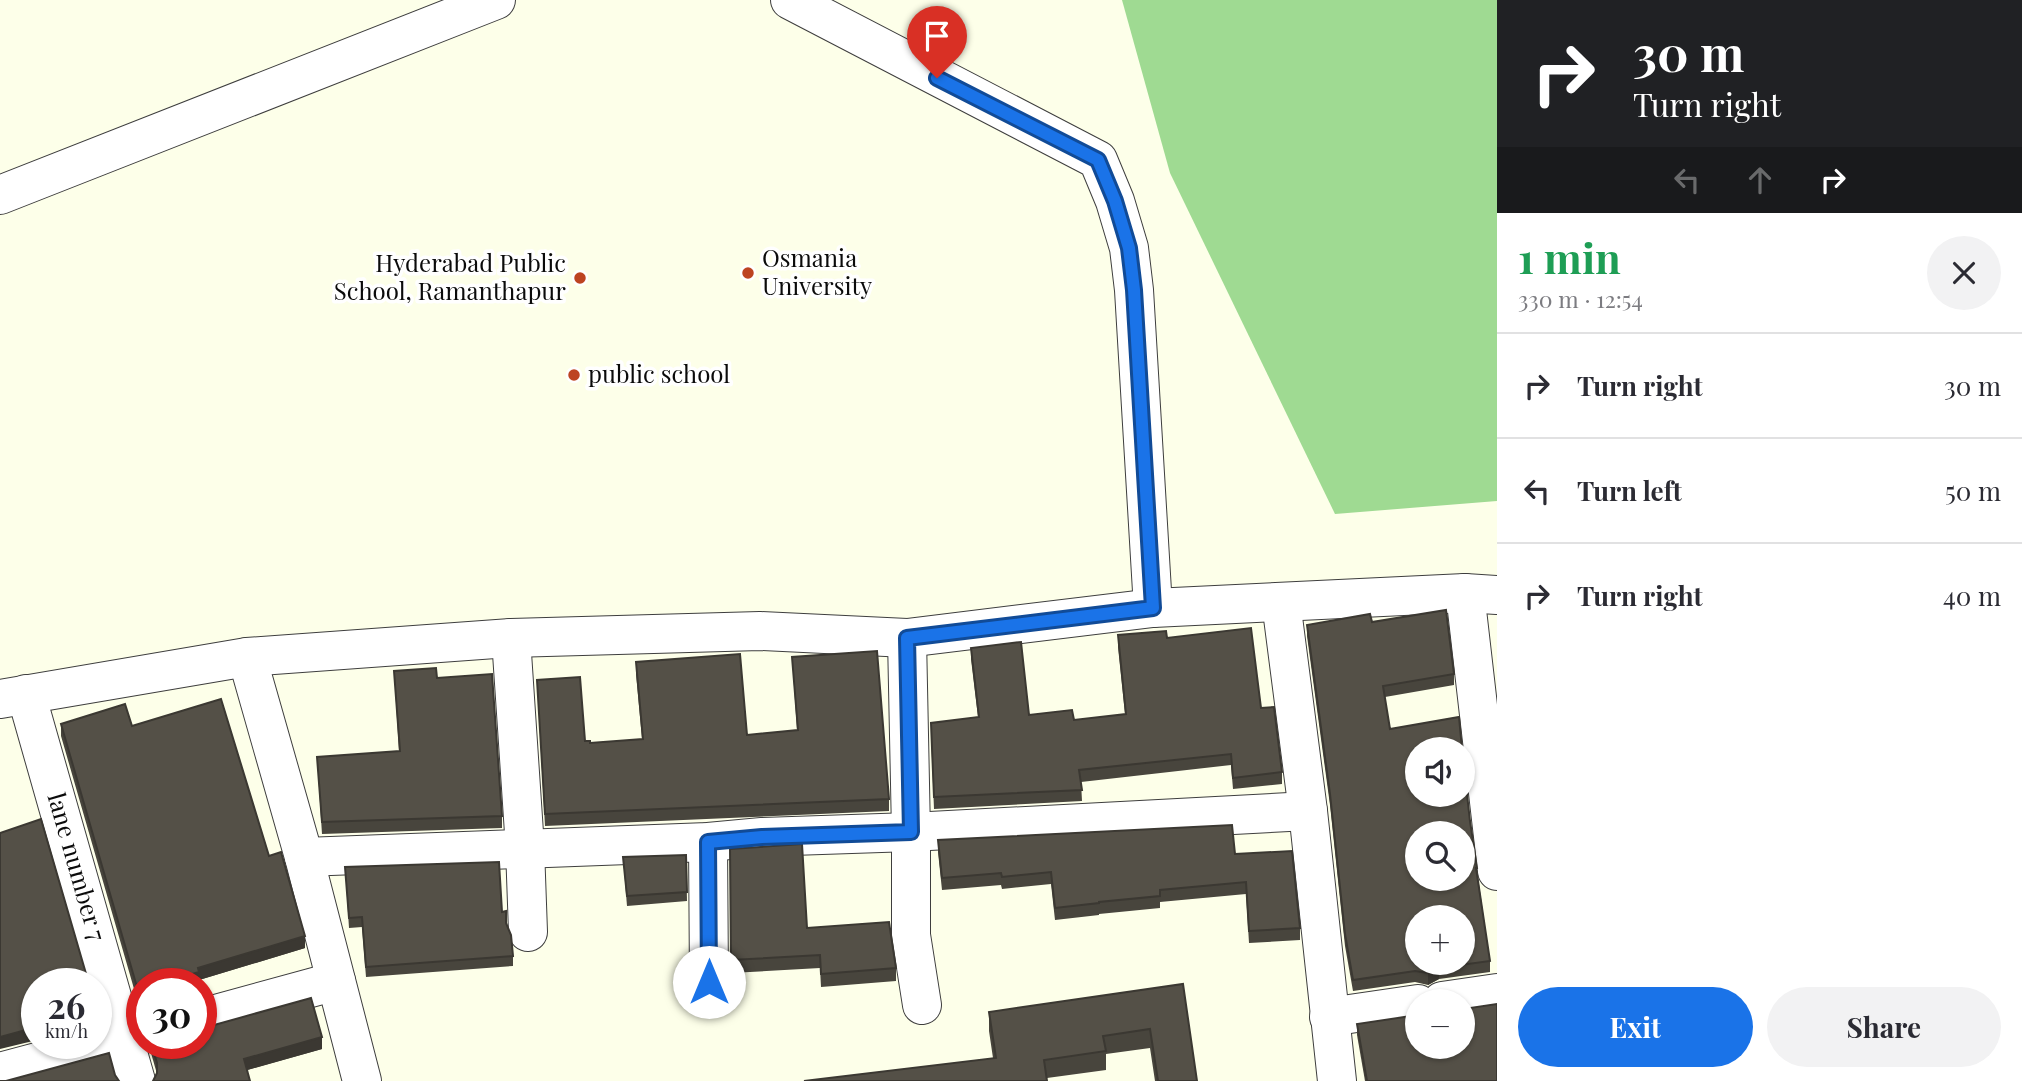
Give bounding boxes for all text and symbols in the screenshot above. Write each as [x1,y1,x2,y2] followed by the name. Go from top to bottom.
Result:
[907,6,967,78] pin
[918,17,956,55] icon: arrive
[1633,19,1744,84] text: 30 m
[1518,28,1609,119] icon: right
[1633,82,1781,125] text: Turn right
[1668,161,1706,199] icon: left
[1741,161,1779,199] icon: ahead
[1814,161,1852,199] icon: right
[1518,229,1621,285] text: 1 min
[1927,236,2001,310] button: close
[762,241,872,301] place label: Osmania University
[334,246,566,306] place label: Hyderabad Public School, Ramanthapur
[740,265,756,281] marker: Osmania University
[572,270,588,286] marker: Hyderabad Public School, Ramanthapur
[1518,283,1643,314] text: 330 m · 12:54
[588,357,730,389] place label: public school
[566,367,582,383] marker: public school
[1518,367,1556,405] icon: right
[1577,368,1703,403] text: Turn right
[1944,368,2001,403] text: 30 m
[1518,472,1556,510] icon: left
[1577,473,1682,508] text: Turn left
[1945,473,2001,508] text: 50 m
[1518,577,1556,615] icon: right
[1577,578,1703,613] text: Turn right
[1943,578,2001,613] text: 40 m
[1405,737,1475,1059] map controls
[1405,737,1475,807] button: sound
[42,789,114,944] street label: lane number 7
[1405,821,1475,891] button: search
[1405,905,1475,975] button: +
[672,945,746,1019] position arrow
[126,968,217,1059] speed limit sign: 30
[48,981,85,1028] text: 26
[1518,987,1753,1067] button: Exit
[1767,987,2001,1067] button: Share
[1405,989,1475,1059] button: −
[45,1019,88,1043] text: km/h

